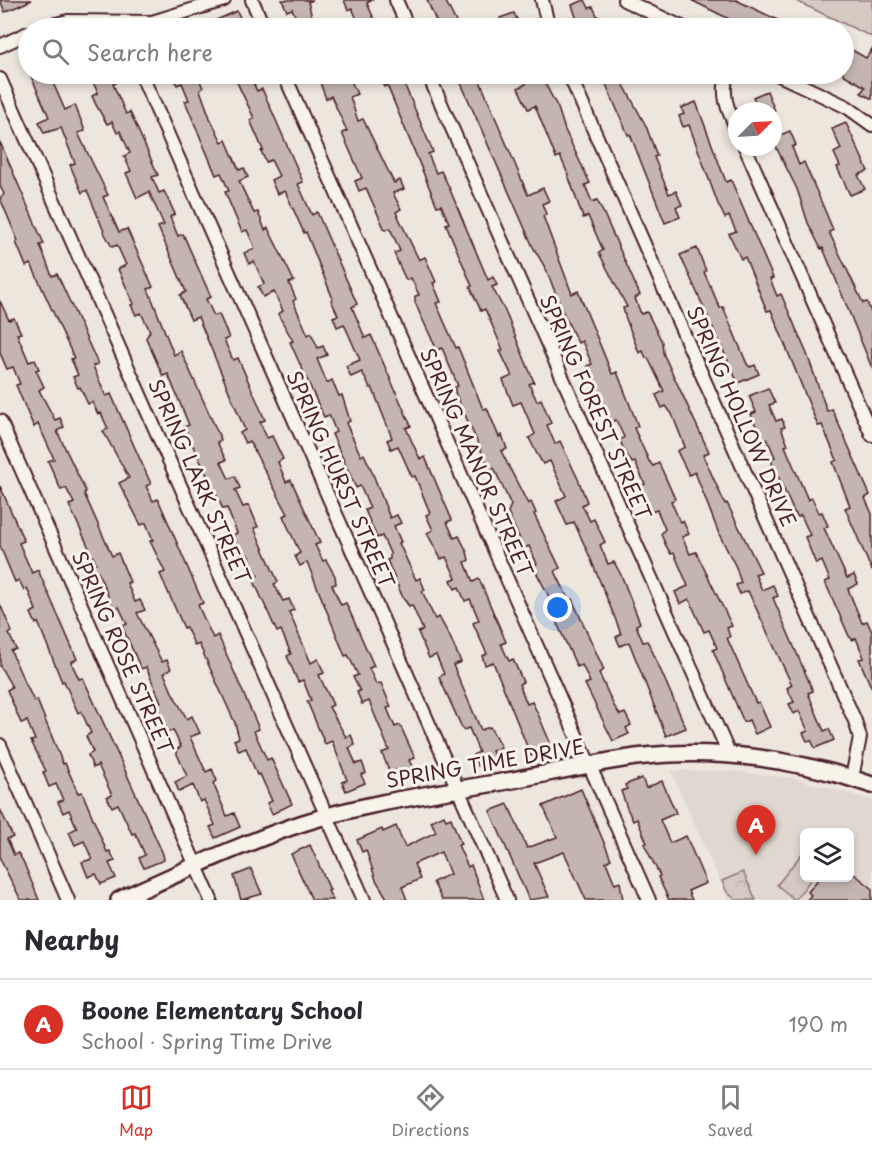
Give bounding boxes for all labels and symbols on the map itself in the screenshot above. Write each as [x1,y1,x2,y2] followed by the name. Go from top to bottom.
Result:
[728,102,782,156] north arrow
[533,289,660,525] street label: SPRING FOREST STREET
[680,301,804,531] street label: SPRING HOLLOW DRIVE
[413,343,541,582] street label: SPRING MANOR STREET
[279,365,403,593] street label: SPRING HURST STREET
[141,374,259,589] street label: SPRING LARK STREET
[65,546,181,759] street label: SPRING ROSE STREET
[543,593,572,622] your location
[383,731,587,795] street label: SPRING TIME DRIVE
[736,806,776,855] pin: A

